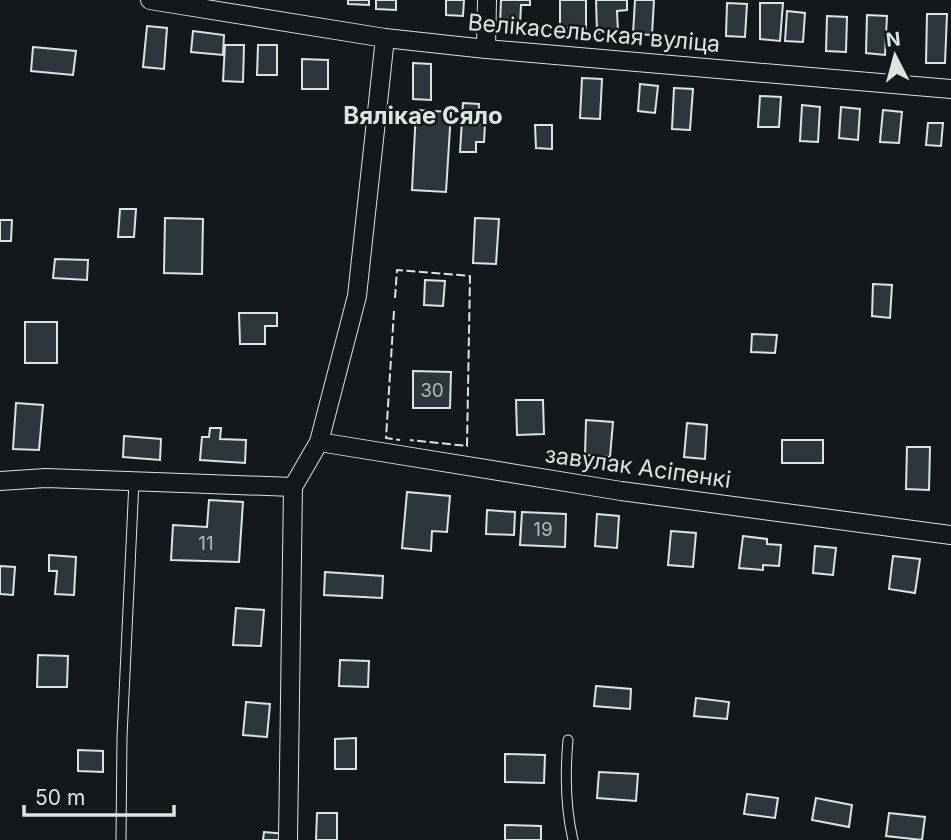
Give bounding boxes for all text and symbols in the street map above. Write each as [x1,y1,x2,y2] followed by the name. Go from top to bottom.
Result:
[467,8,721,58] street label: Велікасельская вуліца
[860,21,930,91] north arrow
[885,27,902,52] text: N
[343,101,503,130] district label: Вялікае Сяло
[420,379,444,402] house number: 30
[543,440,733,494] street label: завулак Асіпенкі
[533,518,553,541] house number: 19
[198,532,214,555] house number: 11
[24,774,175,818] scale bar
[35,785,85,810] text: 50 m

